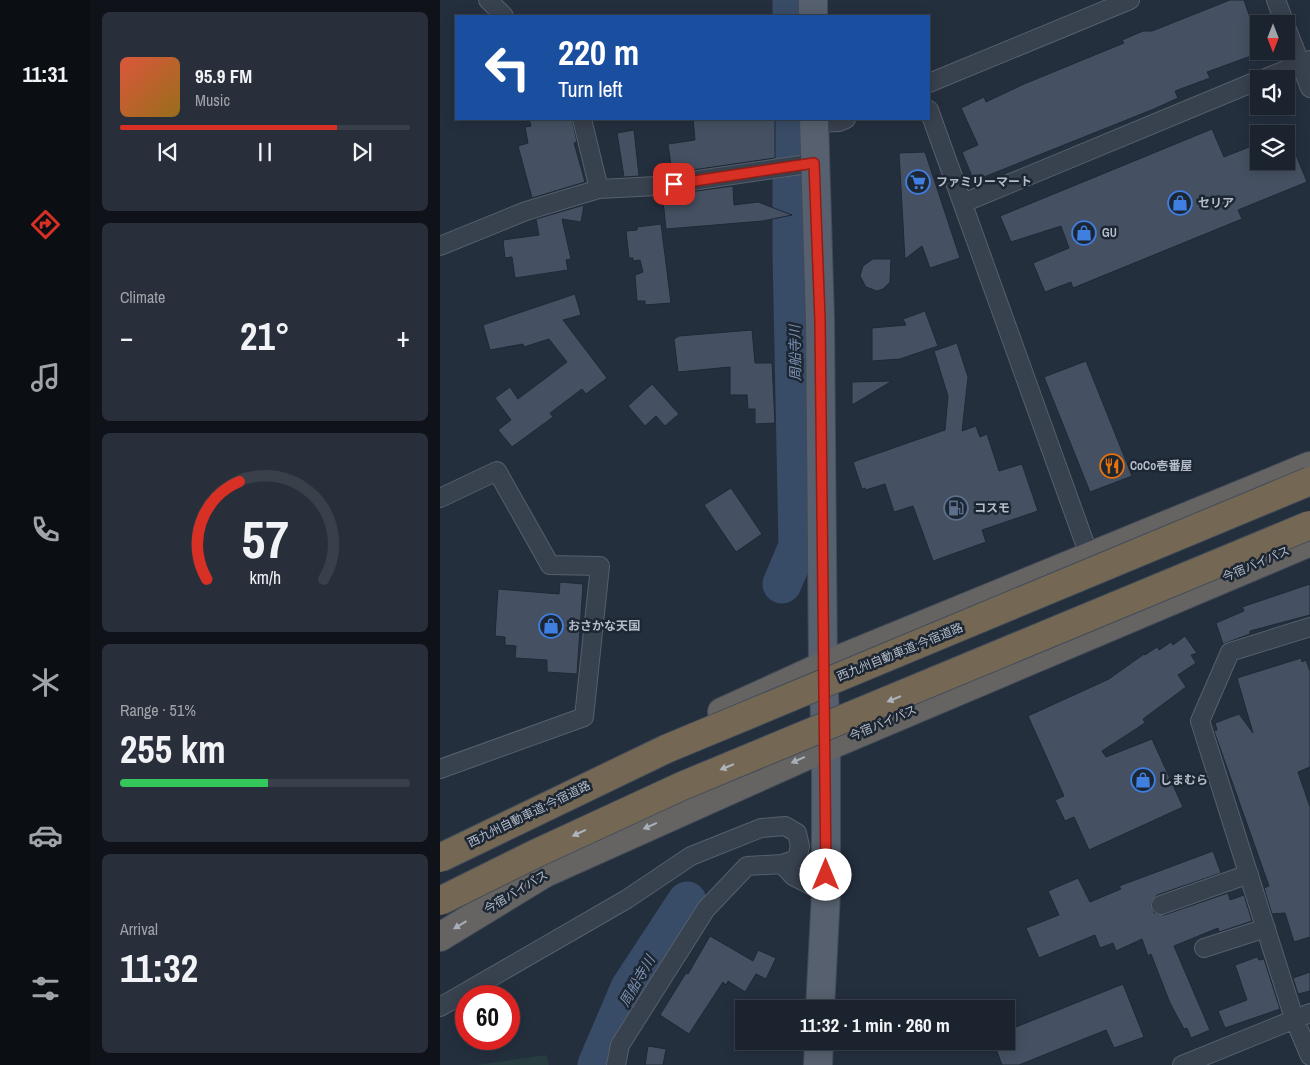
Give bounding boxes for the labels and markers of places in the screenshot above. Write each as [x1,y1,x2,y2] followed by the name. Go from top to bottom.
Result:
[653,163,695,205] pin
[905,169,931,195] supermarket icon: ファミリーマート
[936,174,1032,190] place label: ファミリーマート
[1167,190,1193,216] shop icon: セリア
[1198,195,1234,211] place label: セリア
[1071,220,1097,246] shop icon: GU
[1102,225,1117,241] place label: GU
[1099,453,1125,479] restaurant icon: CoCo壱番屋
[1130,458,1192,474] place label: CoCo壱番屋
[943,495,969,521] fuel station icon: コスモ
[974,500,1010,516] place label: コスモ
[538,613,564,639] shop icon: おさかな天国
[568,618,640,634] place label: おさかな天国
[1130,767,1156,793] shop icon: しまむら
[1160,772,1208,788] place label: しまむら

